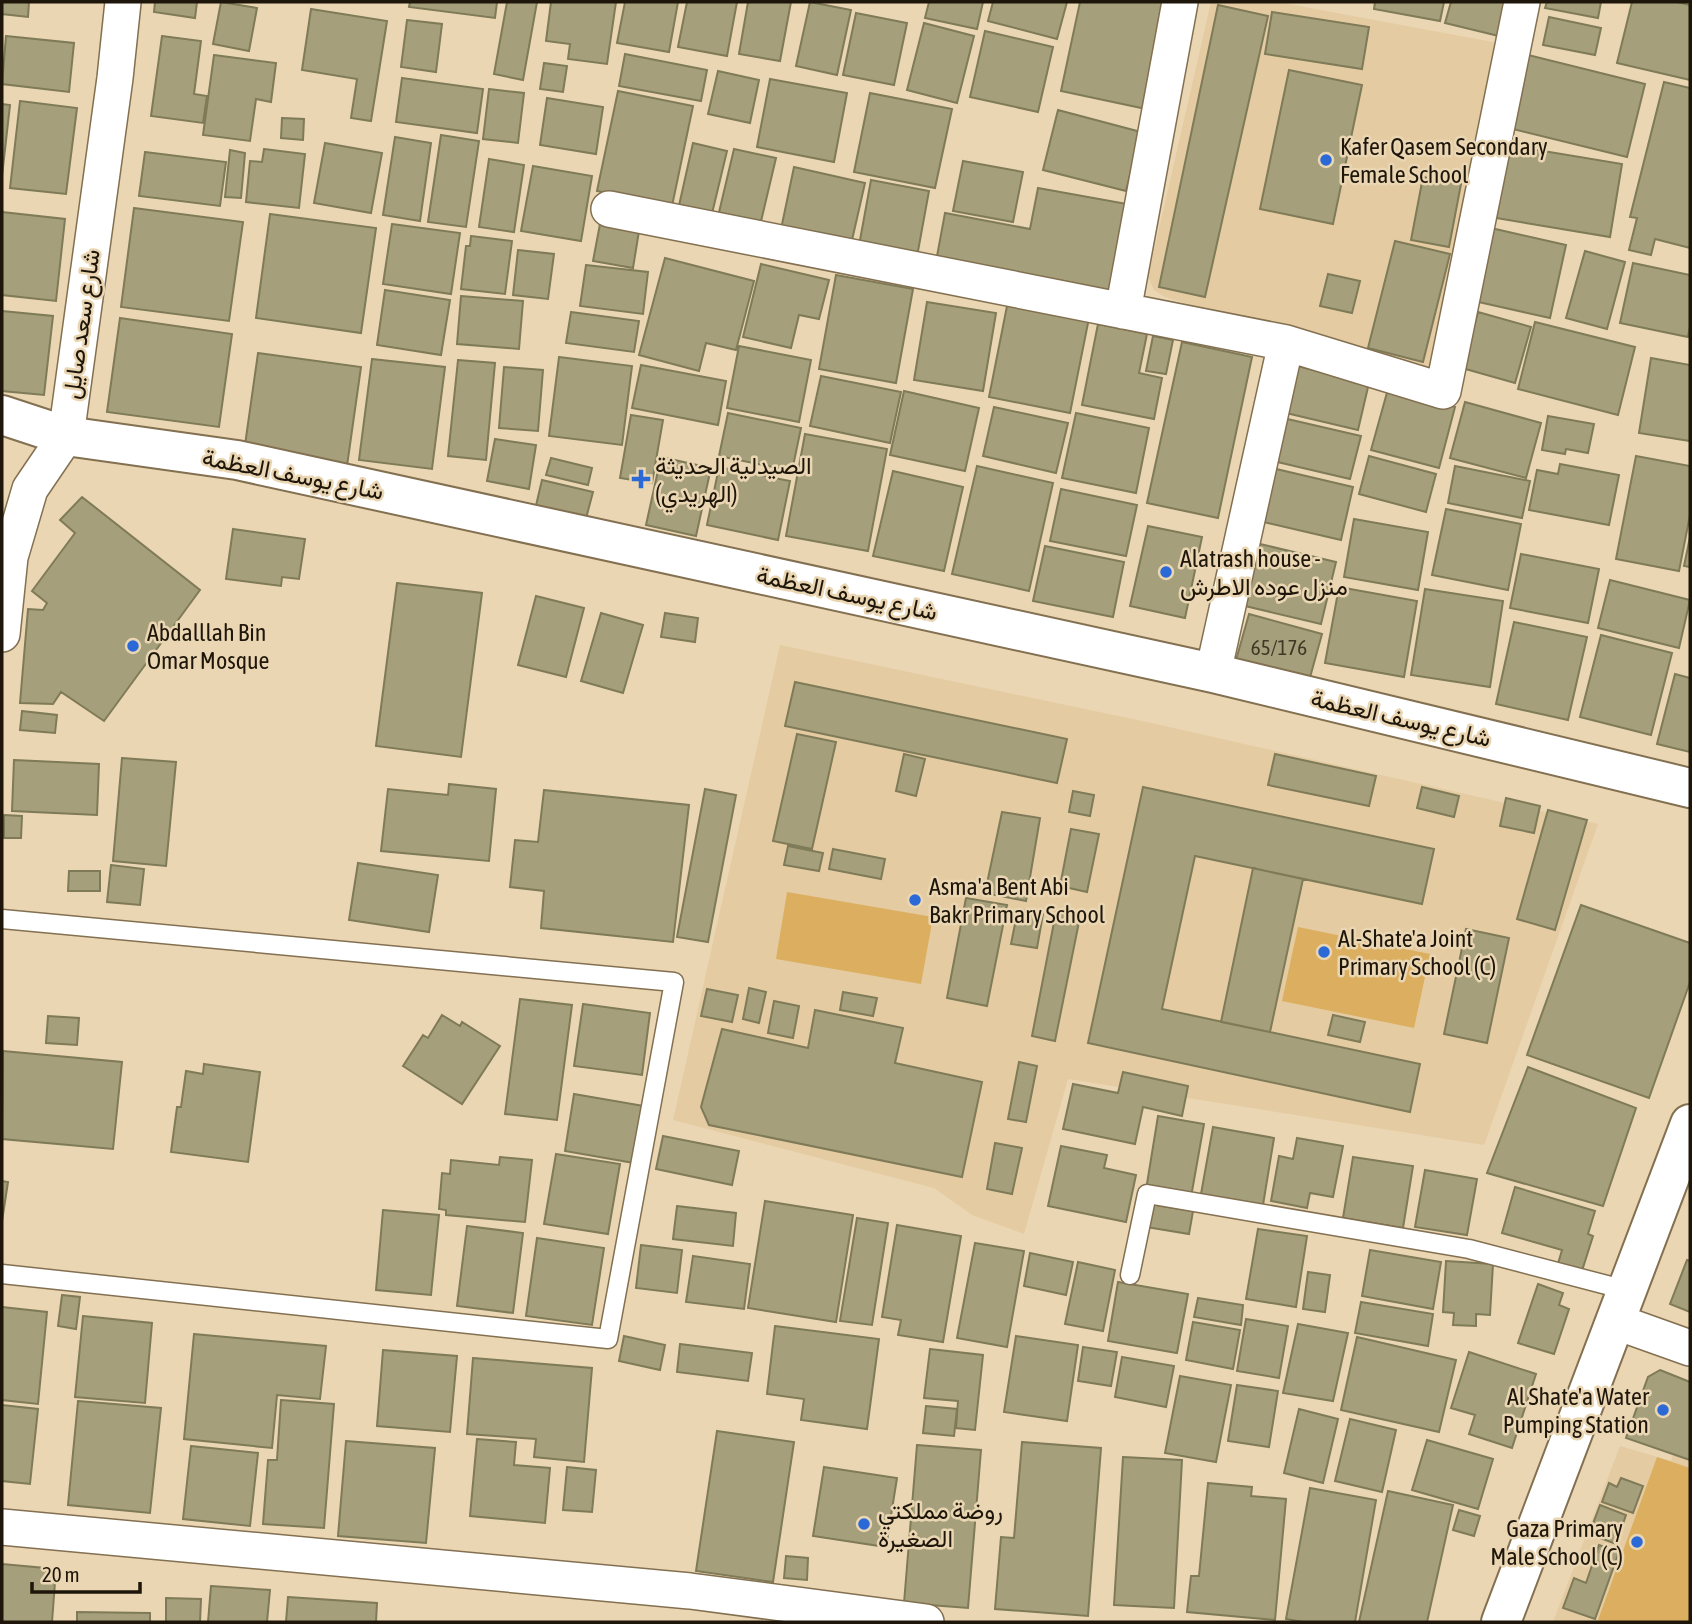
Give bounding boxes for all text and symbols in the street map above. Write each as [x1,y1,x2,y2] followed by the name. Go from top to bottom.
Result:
[1340,133,1548,188] place label: Kafer Qasem Secondary Female School
[1318,152,1334,168] marker: Kafer Qasem Secondary Female School
[57,247,108,401] street label: شارع سعد صايل
[199,443,386,508] street label: شارع يوسف العظمة
[655,452,812,513] place label: الصيدلية الحديثة (الهريدي)
[633,471,649,487] marker: الصيدلية الحديثة (الهريدي)
[1180,545,1348,602] place label: Alatrash house - منزل عوده الاطرش
[754,561,940,628] street label: شارع يوسف العظمة
[1158,564,1174,580] marker: Alatrash house - منزل عوده الاطرش
[147,619,270,674] place label: Abdalllah Bin Omar Mosque
[1251,635,1307,659] house number: 65/176
[125,638,141,654] marker: Abdalllah Bin Omar Mosque
[1308,684,1494,755] street label: شارع يوسف العظمة
[929,873,1106,928] place label: Asma'a Bent Abi Bakr Primary School
[907,892,923,908] marker: Asma'a Bent Abi Bakr Primary School
[1338,925,1496,980] place label: Al-Shate'a Joint Primary School (C)
[1316,944,1332,960] marker: Al-Shate'a Joint Primary School (C)
[1503,1383,1650,1438] place label: Al Shate'a Water Pumping Station
[1655,1402,1671,1418] marker: Al Shate'a Water Pumping Station
[878,1497,1003,1554] place label: روضة مملكتي الصغيرة
[1490,1515,1623,1570] place label: Gaza Primary Male School (C)
[856,1516,872,1532] marker: روضة مملكتي الصغيرة
[1629,1534,1645,1550] marker: Gaza Primary Male School (C)
[32,1550,140,1594] scale bar
[42,1562,80,1586] text: 20 m

